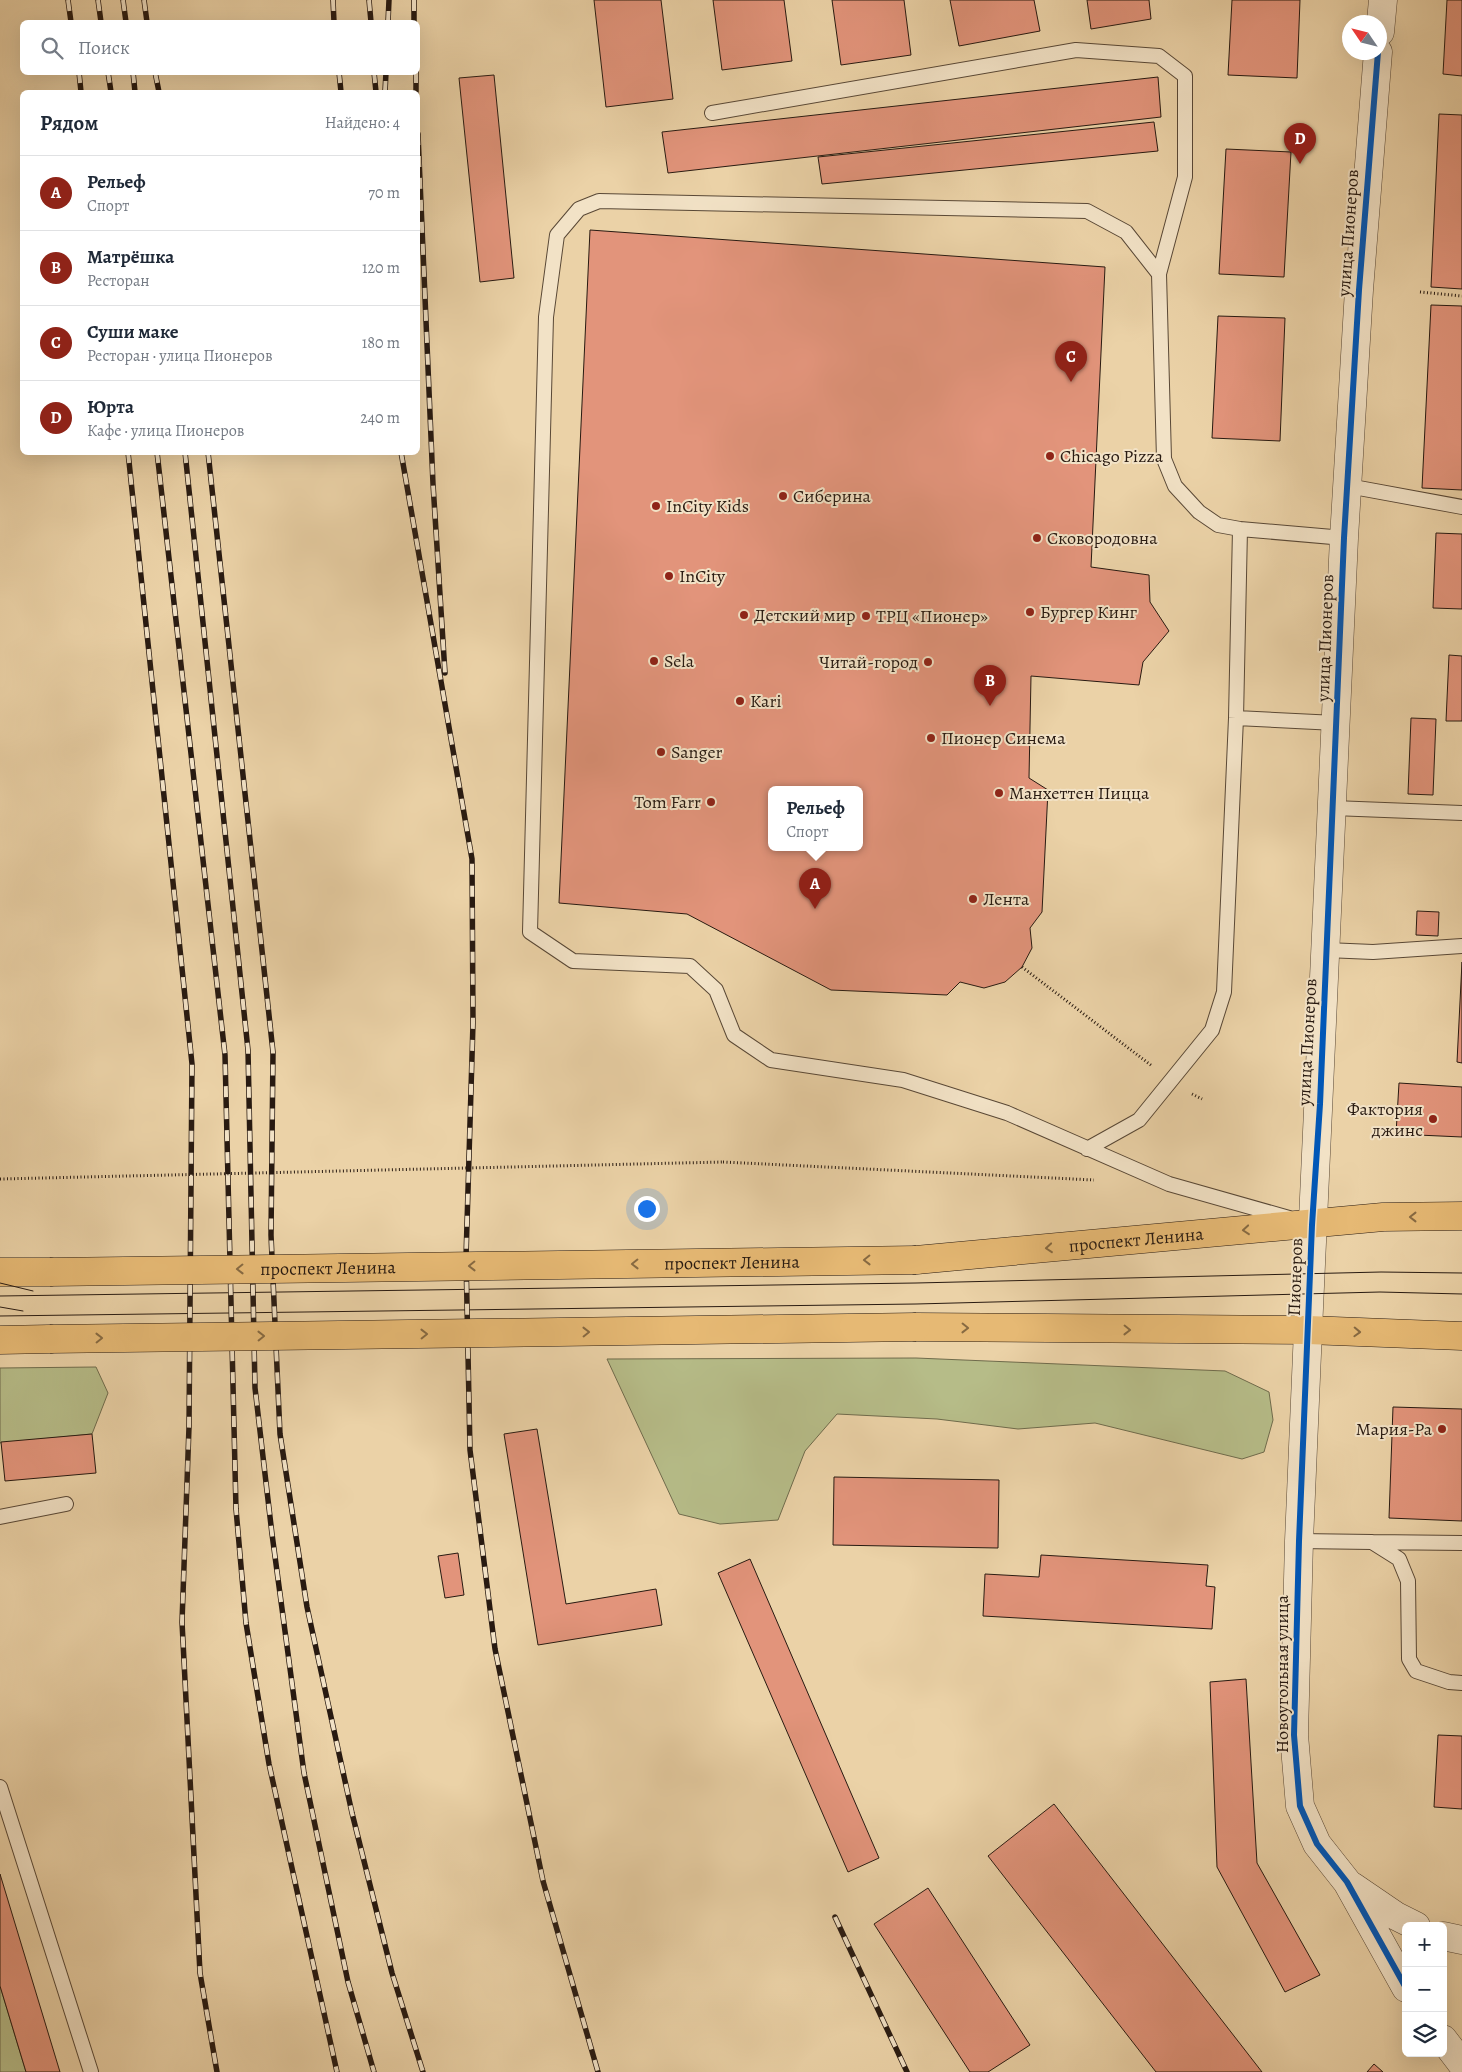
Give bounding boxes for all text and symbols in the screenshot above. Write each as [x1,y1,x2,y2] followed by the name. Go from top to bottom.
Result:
[1342,15,1387,60] north arrow
[20,20,420,75] search box
[38,34,66,62] icon: search
[78,35,130,61] text: Поиск
[40,109,98,137] text: Рядом
[325,112,400,134] text: Найдено: 4
[1284,123,1316,164] pin: D
[87,169,146,195] text: Рельеф
[1332,169,1364,298] street label: улица Пионеров
[51,182,61,204] text: A
[368,182,400,204] text: 70 m
[87,195,129,217] text: Спорт
[87,244,174,270] text: Матрёшка
[51,257,61,279] text: B
[362,257,400,279] text: 120 m
[87,270,150,292] text: Ресторан
[87,319,179,345] text: Суши маке
[51,332,61,354] text: C
[362,332,400,354] text: 180 m
[1055,341,1087,382] pin: C
[87,345,273,367] text: Ресторан · улица Пионеров
[87,394,134,420] text: Юрта
[50,407,62,429] text: D
[360,407,400,429] text: 240 m
[87,420,244,442] text: Кафе · улица Пионеров
[1060,444,1164,468] place label: Chicago Pizza
[1044,450,1056,462] marker: Chicago Pizza
[793,484,872,508] place label: Сиберина
[777,490,789,502] marker: Сиберина
[666,494,749,518] place label: InCity Kids
[650,500,662,512] marker: InCity Kids
[1047,526,1158,550] place label: Сковородовна
[1031,532,1043,544] marker: Сковородовна
[679,564,726,588] place label: InCity
[663,570,675,582] marker: InCity
[1311,574,1339,703] street label: улица Пионеров
[1040,600,1138,624] place label: Бургер Кинг
[754,603,856,627] place label: Детский мир
[876,604,988,628] place label: ТРЦ «Пионер»
[1024,606,1036,618] marker: Бургер Кинг
[738,609,750,621] marker: Детский мир
[860,610,872,622] marker: ТРЦ «Пионер»
[664,649,695,673] place label: Sela
[819,650,918,674] place label: Читай-город
[648,655,660,667] marker: Sela
[922,656,934,668] marker: Читай-город
[974,665,1006,706] pin: B
[750,689,781,713] place label: Kari
[734,695,746,707] marker: Kari
[941,726,1066,750] place label: Пионер Синема
[925,732,937,744] marker: Пионер Синема
[671,740,723,764] place label: Sanger
[655,746,667,758] marker: Sanger
[1009,781,1150,805] place label: Манхеттен Пицца
[768,786,863,851] popup
[993,787,1005,799] marker: Манхеттен Пицца
[634,790,701,814] place label: Tom Farr
[786,795,845,821] text: Рельеф
[705,796,717,808] marker: Tom Farr
[786,821,829,843] text: Спорт
[799,868,831,909] pin: A
[983,887,1030,911] place label: Лента
[967,893,979,905] marker: Лента
[1292,978,1322,1107] street label: улица Пионеров
[1347,1097,1423,1142] place label: Фактория джинс
[1427,1113,1439,1125] marker: Фактория джинс
[634,1196,660,1222] your location
[1409,1212,1417,1222] one-way arrow
[1068,1222,1205,1258] street label: проспект Ленина
[1241,1225,1249,1236] one-way arrow
[1282,1238,1308,1316] street label: Пионеров
[1045,1242,1053,1253] one-way arrow
[664,1250,800,1275] street label: проспект Ленина
[260,1255,397,1281] street label: проспект Ленина
[863,1255,870,1265] one-way arrow
[630,1258,638,1269] one-way arrow
[468,1261,476,1271] one-way arrow
[235,1264,243,1274] one-way arrow
[961,1322,969,1333] one-way arrow
[1124,1325,1131,1335] one-way arrow
[583,1326,591,1337] one-way arrow
[1353,1327,1361,1338] one-way arrow
[420,1329,428,1339] one-way arrow
[258,1331,266,1341] one-way arrow
[95,1333,103,1344] one-way arrow
[1356,1417,1433,1441] place label: Мария-Ра
[1436,1423,1448,1435] marker: Мария-Ра
[1270,1594,1294,1753] street label: Новоугольная улица
[1402,1922,1447,2057] map controls
[1402,1922,1447,1967] button: +
[1402,1967,1447,2012] button: −
[1402,2012,1447,2057] button: layers

